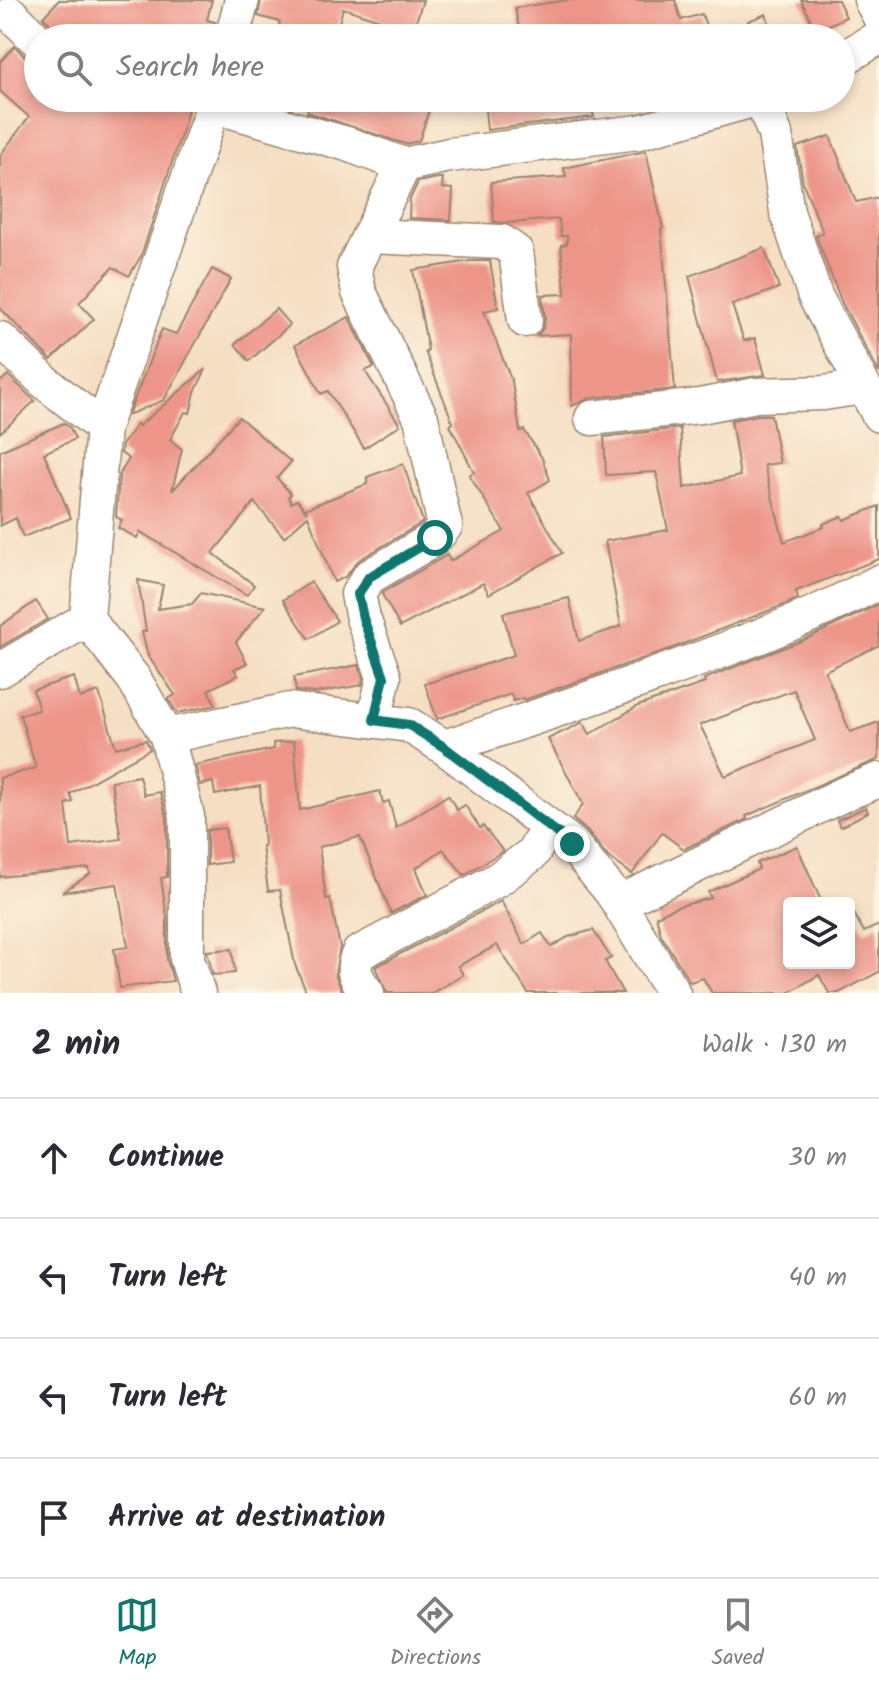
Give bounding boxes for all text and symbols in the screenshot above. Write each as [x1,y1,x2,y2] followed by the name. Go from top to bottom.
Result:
[24,24,855,112] search box
[116,44,264,92] text: Search here
[52,46,96,90] icon: search
[417,520,453,556] route start
[554,826,590,862] route end
[783,897,855,969] map controls
[783,897,855,969] button: layers
[32,1018,120,1072] text: 2 min
[702,1024,847,1066] text: Walk · 130 m
[108,1134,224,1182] text: Continue
[32,1136,76,1180] icon: ahead
[788,1137,847,1179] text: 30 m
[108,1254,227,1302] text: Turn left
[32,1256,76,1300] icon: left
[789,1257,847,1299] text: 40 m
[108,1374,227,1422] text: Turn left
[32,1376,76,1420] icon: left
[788,1377,847,1419] text: 60 m
[108,1494,385,1542] text: Arrive at destination
[32,1496,76,1540] icon: arrive
[115,1593,159,1676] tab: Map
[390,1593,481,1676] tab: Directions
[712,1593,764,1676] tab: Saved

